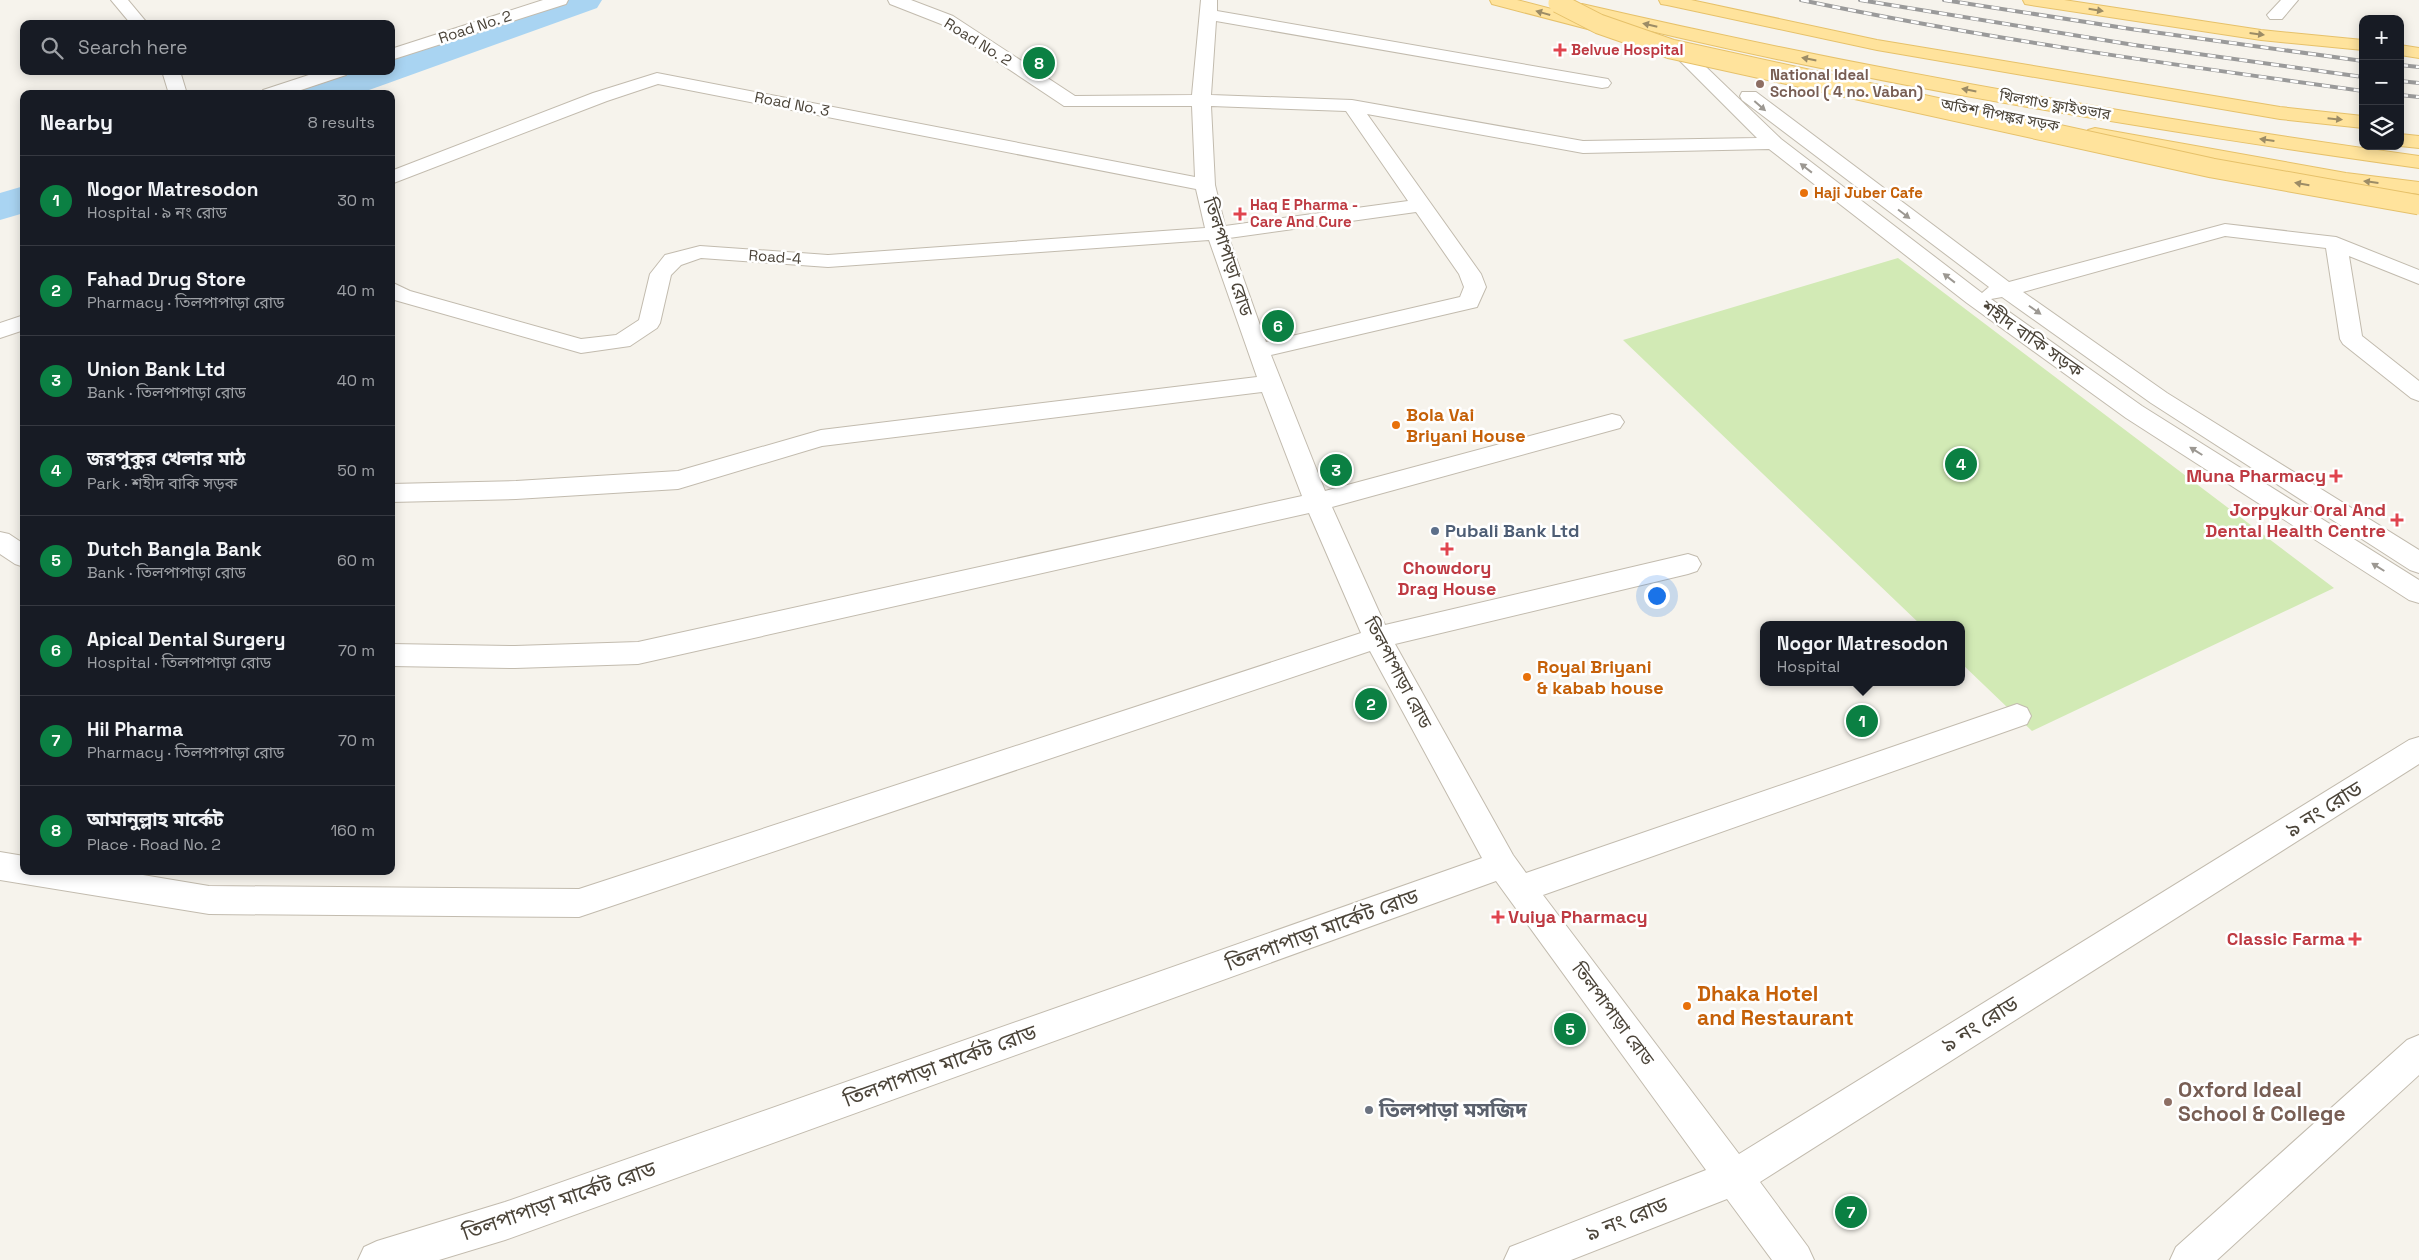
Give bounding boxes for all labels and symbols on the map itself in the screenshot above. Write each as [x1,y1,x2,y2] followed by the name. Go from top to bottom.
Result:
[436,6,514,47] street label: Road No. 2
[2088,7,2104,15] one-way arrow
[1536,8,1551,16] one-way arrow
[941,13,1016,70] street label: Road No. 2
[1643,21,1658,29] one-way arrow
[2249,30,2265,38] one-way arrow
[1571,40,1683,59] place label: Belvue Hospital
[1553,43,1567,57] marker: Belvue Hospital
[1023,44,1055,82] pin: 8
[1802,55,1817,63] one-way arrow
[1770,65,1923,101] place label: National Ideal School ( 4 no. Vaban)
[1754,78,1766,90] marker: National Ideal School ( 4 no. Vaban)
[1997,85,2113,124] street label: খিলগাও ফ্লাইওভার
[1960,86,1976,94] one-way arrow
[753,87,831,120] street label: Road No. 3
[1938,94,2062,135] street label: অতিশ দীপঙ্কর সড়ক
[1753,100,1765,112] one-way arrow
[2328,115,2344,123] one-way arrow
[2259,136,2275,144] one-way arrow
[1799,163,1813,173] one-way arrow
[2362,178,2378,186] one-way arrow
[2294,180,2310,188] one-way arrow
[1814,183,1923,202] place label: Haji Juber Cafe
[1798,187,1810,199] marker: Haji Juber Cafe
[1198,194,1258,319] street label: তিলপাপাড়া রোড
[1250,195,1358,231] place label: Haq E Pharma - Care And Cure
[1234,208,1246,220] marker: Haq E Pharma - Care And Cure
[1897,209,1911,219] one-way arrow
[748,245,802,268] street label: Road-4
[1942,273,1956,283] one-way arrow
[1976,294,2088,382] street label: শহীদ বাকি সড়ক
[2028,305,2041,315] one-way arrow
[1262,307,1294,345] pin: 6
[1406,403,1526,447] place label: Bola Vai Briyani House
[1390,419,1402,431] marker: Bola Vai Briyani House
[1945,445,1977,483] pin: 4
[2190,447,2203,456] one-way arrow
[1320,451,1352,489] pin: 3
[2186,464,2326,487] place label: Muna Pharmacy
[2330,470,2342,482] marker: Muna Pharmacy
[2205,498,2386,542] place label: Jorpykur Oral And Dental Health Centre
[2390,513,2404,527] marker: Jorpykur Oral And Dental Health Centre
[1445,519,1579,542] place label: Pubali Bank Ltd
[1429,525,1441,537] marker: Pubali Bank Ltd
[1441,543,1453,555] marker: Chowdory Drag House
[1398,556,1496,600] place label: Chowdory Drag House
[2371,562,2384,572] one-way arrow
[1644,583,1670,609] your location
[1359,612,1438,733] street label: তিলপাপাড়া রোড
[1537,655,1664,699] place label: Royal Briyani & kabab house
[1521,671,1533,683] marker: Royal Briyani & kabab house
[1355,685,1387,723] pin: 2
[1846,702,1878,740] pin: 1
[2280,774,2368,843] street label: ৯ নং রোড
[1221,882,1423,977] street label: তিলপাপাড়া মার্কেট রোড
[1508,905,1648,928] place label: Vuiya Pharmacy
[1492,911,1504,923] marker: Vuiya Pharmacy
[2227,927,2346,950] place label: Classic Farma
[2349,933,2361,945] marker: Classic Farma
[1567,957,1660,1070] street label: তিলপাপাড়া রোড
[1697,980,1854,1031] place label: Dhaka Hotel and Restaurant
[1936,989,2024,1058] street label: ৯ নং রোড
[1681,1000,1693,1012] marker: Dhaka Hotel and Restaurant
[1554,1010,1586,1048] pin: 5
[839,1018,1041,1113] street label: তিলপাপাড়া মার্কেট রোড
[2178,1076,2346,1127] place label: Oxford Ideal School & College
[1378,1096,1528,1123] place label: তিলপাড়া মসজিদ
[2162,1096,2174,1108] marker: Oxford Ideal School & College
[1363,1104,1375,1116] marker: তিলপাড়া মসজিদ
[457,1154,660,1247] street label: তিলপাপাড়া মার্কেট রোড
[1582,1190,1673,1246] street label: ৯ নং রোড
[1835,1193,1867,1231] pin: 7

